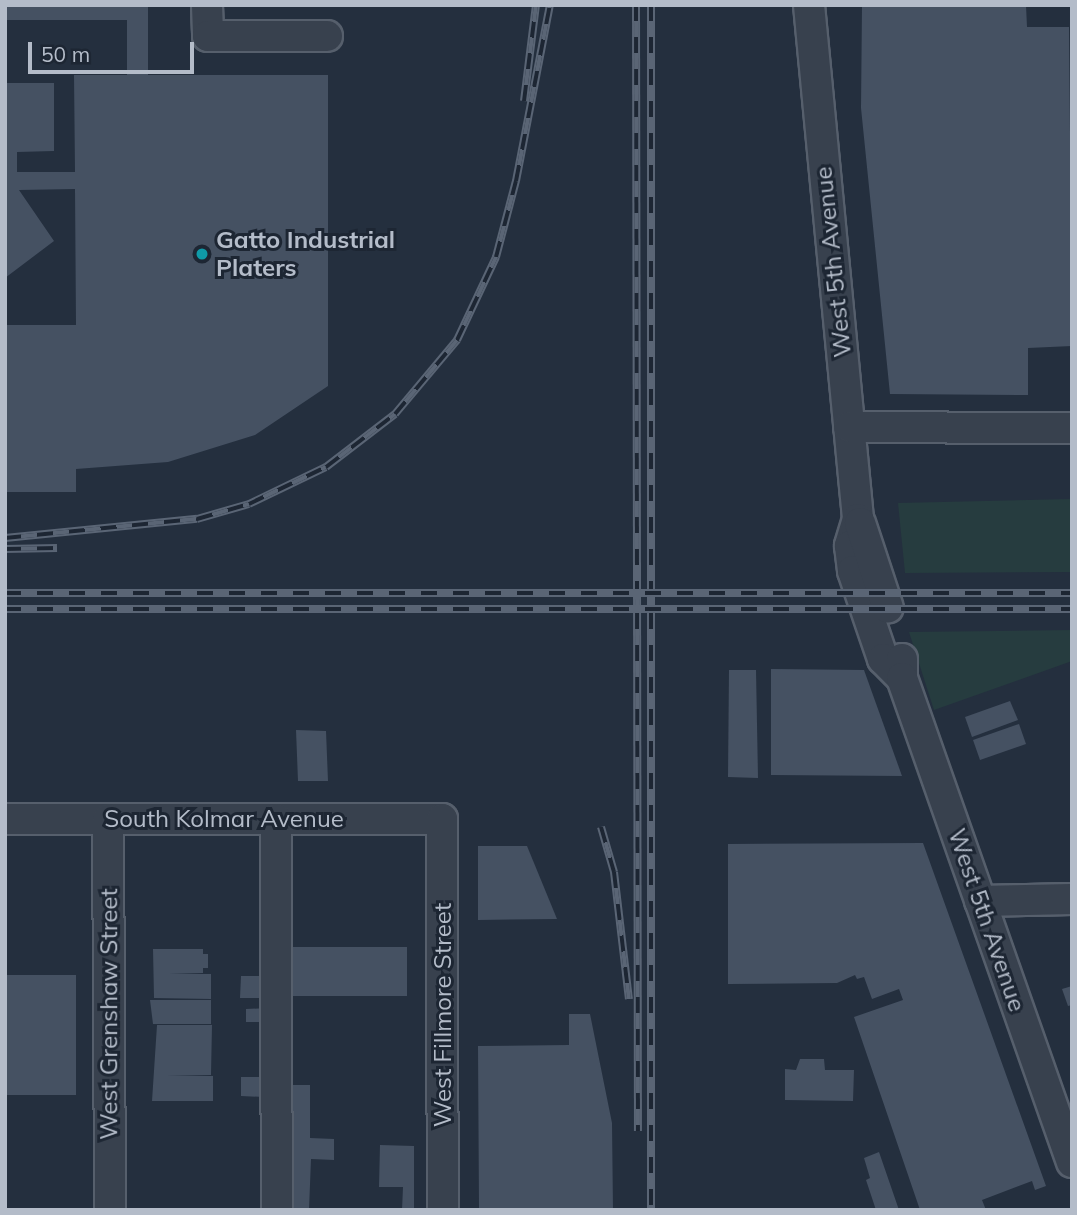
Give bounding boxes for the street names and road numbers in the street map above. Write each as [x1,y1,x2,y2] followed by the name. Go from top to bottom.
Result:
[809,165,857,359] street label: West 5th Avenue
[104,805,344,833] street label: South Kolmar Avenue
[942,825,1032,1015] street label: West 5th Avenue
[95,888,123,1140] street label: West Grenshaw Street
[429,903,457,1127] street label: West Fillmore Street

